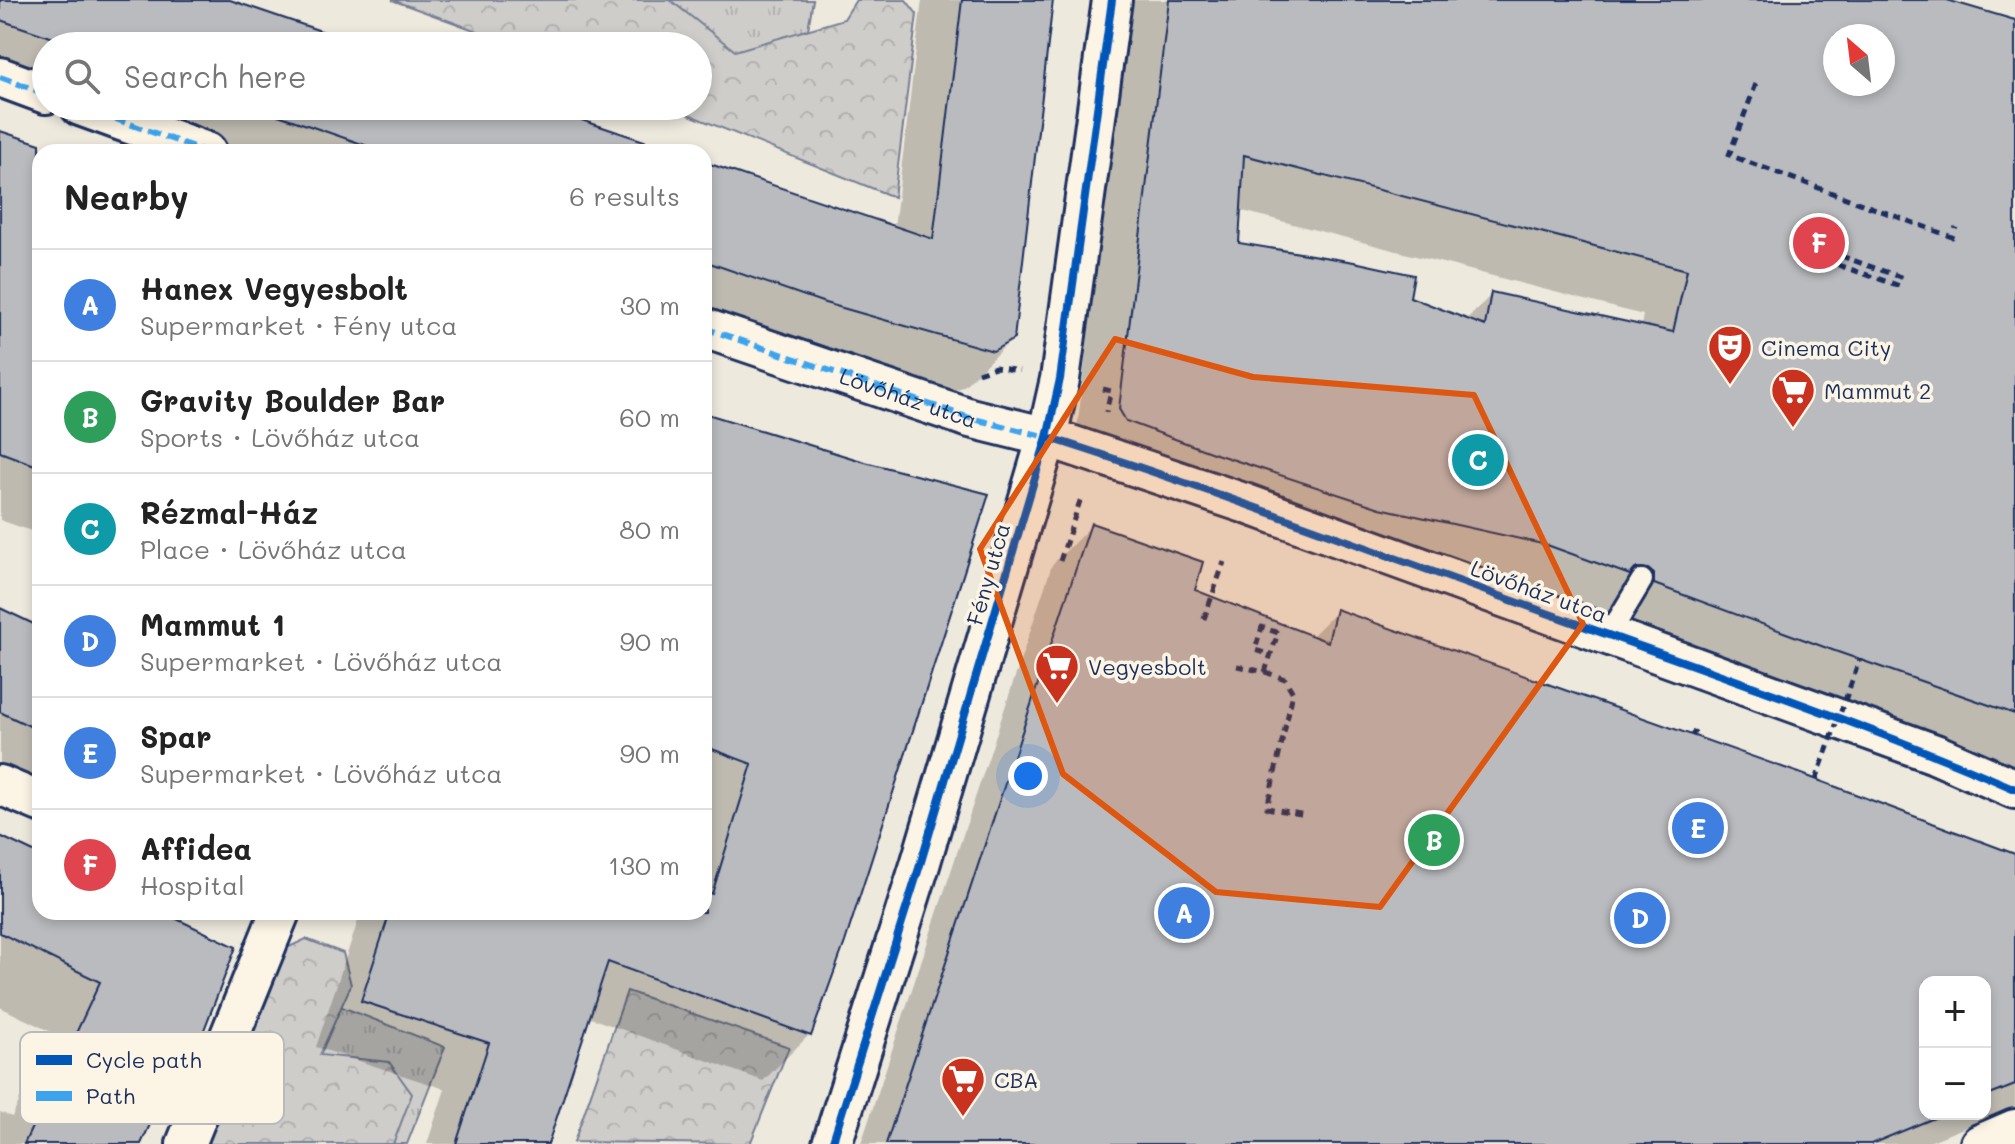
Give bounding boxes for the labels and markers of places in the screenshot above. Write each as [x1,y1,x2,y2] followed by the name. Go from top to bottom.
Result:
[1793,213,1845,273] pin: F
[1706,323,1754,386] theatre icon: Cinema City
[1761,333,1891,362] place label: Cinema City
[1769,366,1817,429] supermarket icon: Mammut 2
[1824,376,1931,405] place label: Mammut 2
[1452,430,1504,490] pin: C
[1033,642,1081,705] supermarket icon: Vegyesbolt
[1088,652,1207,681] place label: Vegyesbolt
[1672,798,1724,858] pin: E
[1408,810,1460,870] pin: B
[1158,883,1210,943] pin: A
[1614,888,1666,948] pin: D
[939,1055,987,1118] supermarket icon: CBA
[994,1065,1039,1094] place label: CBA

